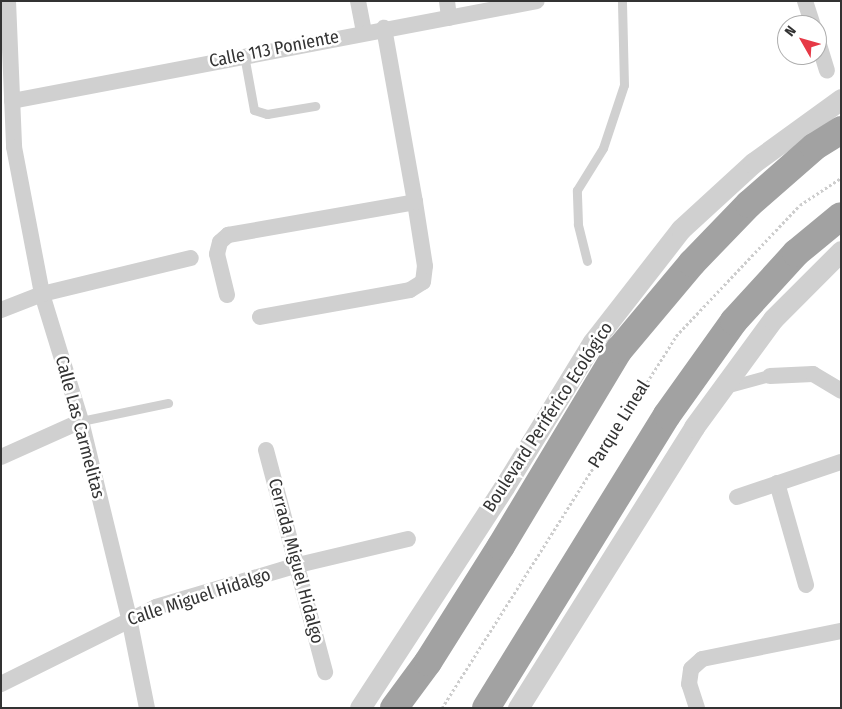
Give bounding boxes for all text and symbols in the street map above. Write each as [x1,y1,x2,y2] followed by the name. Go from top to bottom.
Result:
[777,15,827,65] north arrow
[781,23,800,40] text: N
[207,26,341,72] street label: Calle 113 Poniente
[478,318,618,516] street label: Boulevard Periférico Ecológico
[51,353,109,501] street label: Calle Las Carmelitas
[584,376,654,472] street label: Parque Lineal
[264,476,328,646] street label: Cerrada Miguel Hidalgo
[125,564,273,630] street label: Calle Miguel Hidalgo

